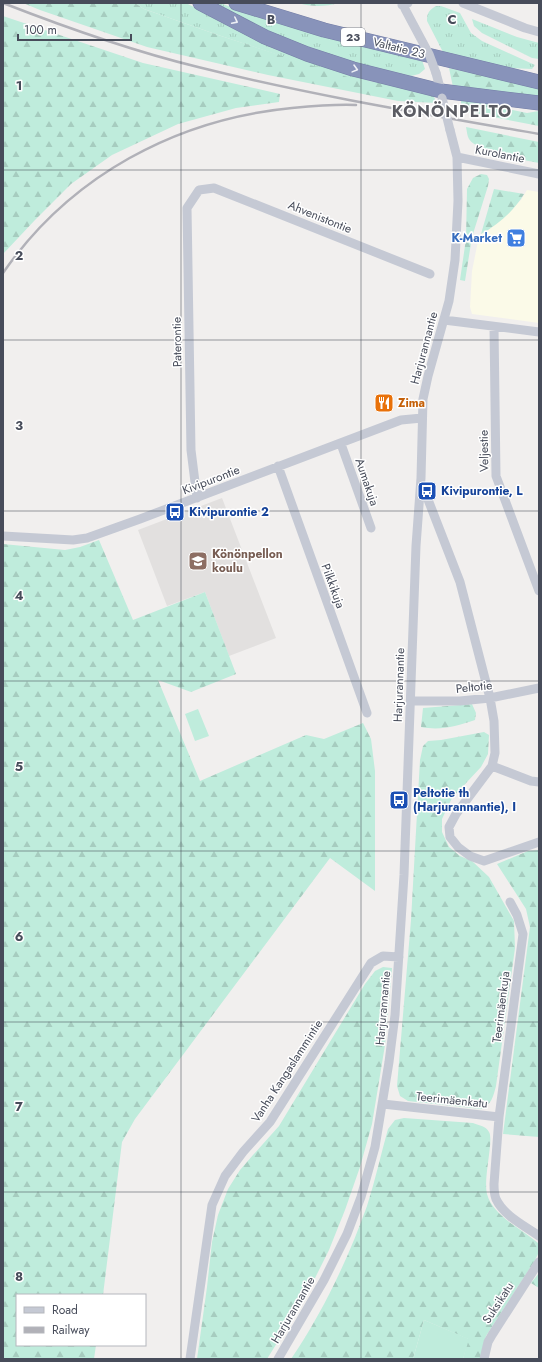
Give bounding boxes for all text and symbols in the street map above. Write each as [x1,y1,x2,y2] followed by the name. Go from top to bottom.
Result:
[267,10,276,29] text: B
[447,10,457,29] text: C
[18,16,131,42] scale bar
[231,16,238,24] one-way arrow
[24,21,57,39] text: 100 m
[341,28,365,46] road number: 23
[371,33,427,63] street label: Valtatie 23
[351,64,358,73] one-way arrow
[16,76,22,95] text: 1
[392,100,512,123] district label: KÖNÖNPELTO
[474,140,526,168] street label: Kurolantie
[285,196,355,238] street label: Ahvenistontie
[505,227,527,249] supermarket icon: K-Market
[451,229,502,247] place label: K-Market
[15,246,23,265] text: 2
[406,310,442,386] street label: Harjurannantie
[168,317,186,367] street label: Paterontie
[373,392,395,414] restaurant icon: Zima
[398,394,425,412] place label: Zima
[15,416,23,435] text: 3
[475,430,493,472] street label: Veljestie
[350,456,384,508] street label: Aumakuja
[180,461,242,499] street label: Kivipurontie
[416,480,438,502] bus stop icon: Kivipurontie, L
[441,482,523,500] place label: Kivipurontie, L
[164,501,186,523] bus stop icon: Kivipurontie 2
[189,503,269,521] place label: Kivipurontie 2
[212,545,283,577] place label: Könönpellon koulu
[187,550,209,572] school or university icon: Könönpellon koulu
[317,561,349,611] street label: Pilkkikuja
[14,586,24,605] text: 4
[389,647,409,723] street label: Harjurannantie
[455,676,493,698] street label: Peltotie
[15,757,23,776] text: 5
[413,784,516,816] place label: Peltotie th (Harjurannantie), I
[388,789,410,811] bus stop icon: Peltotie th (Harjurannantie), I
[15,927,24,946] text: 6
[371,970,395,1046] street label: Harjurannantie
[488,970,514,1044] street label: Teerimäenkuja
[247,1016,327,1126] street label: Vanha Kangaslammintie
[415,1087,489,1113] street label: Teerimäenkatu
[15,1097,23,1116] text: 7
[15,1267,23,1286] text: 8
[267,1273,319,1347] street label: Harjurannantie
[478,1279,518,1327] street label: Suksikatu
[16,1294,146,1346] legend
[52,1301,78,1319] text: Road
[52,1321,90,1339] text: Railway

